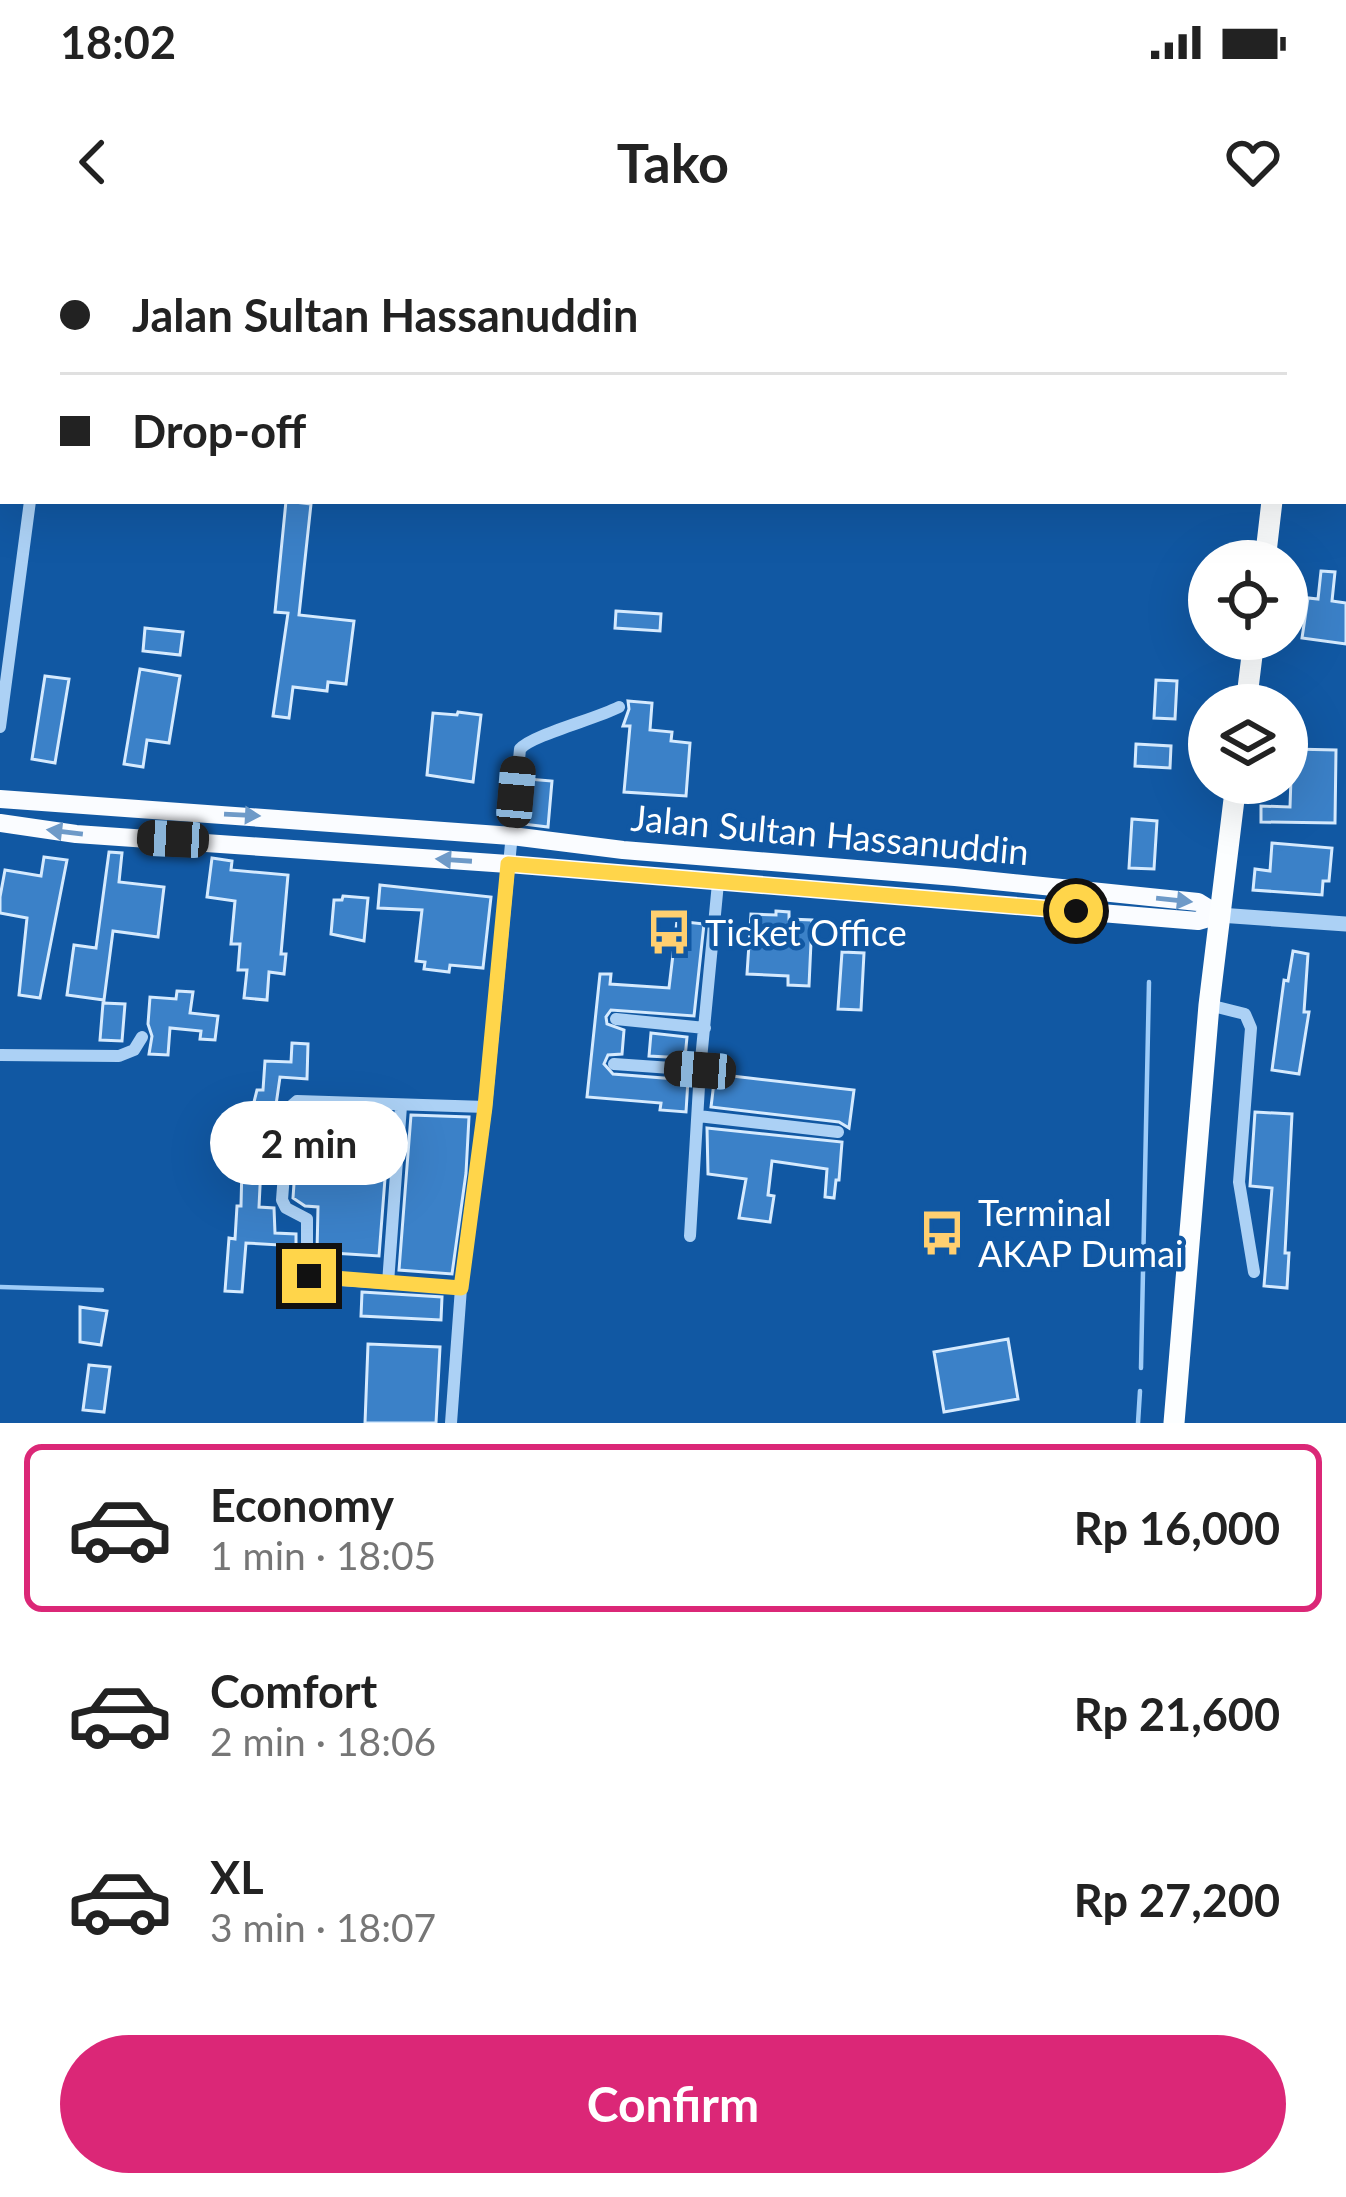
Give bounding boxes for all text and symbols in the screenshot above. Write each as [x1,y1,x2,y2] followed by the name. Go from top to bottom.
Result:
[60,15,176,69] text: 18:02
[60,129,126,195] icon: back
[1220,129,1286,195] icon: heart
[617,130,729,195] text: Tako
[132,288,638,342] text: Jalan Sultan Hassanuddin
[132,404,306,458] text: Drop-off
[1188,540,1308,804] map controls
[1188,540,1308,660] button: locate
[1188,684,1308,804] button: layers
[495,755,537,829] car
[629,795,1031,873] street label: Jalan Sultan Hassanuddin
[224,805,261,824] one-way arrow
[136,819,210,859] car
[45,822,83,841] one-way arrow
[434,850,472,869] one-way arrow
[1049,884,1103,938] route start
[1156,890,1193,909] one-way arrow
[644,907,694,957] bus stop icon: Ticket Office
[705,910,907,954] place label: Ticket Office
[663,1050,737,1090] car
[210,1102,408,1186] callout: 2 min
[261,1120,357,1166] text: 2 min
[978,1190,1184,1275] place label: Terminal AKAP Dumai
[917,1208,967,1258] bus stop icon: Terminal AKAP Dumai
[282,1249,336,1303] route end
[66,1474,174,1582] icon: car
[210,1478,394,1532] text: Economy
[1074,1501,1280,1555] text: Rp 16,000
[210,1532,436,1578] text: 1 min · 18:05
[66,1660,174,1768] icon: car
[210,1664,377,1718] text: Comfort
[1074,1687,1280,1741] text: Rp 21,600
[210,1718,436,1764] text: 2 min · 18:06
[66,1846,174,1954] icon: car
[210,1850,264,1904] text: XL
[1074,1873,1280,1927] text: Rp 27,200
[210,1904,436,1950] text: 3 min · 18:07
[60,2035,1286,2173] button: Confirm

